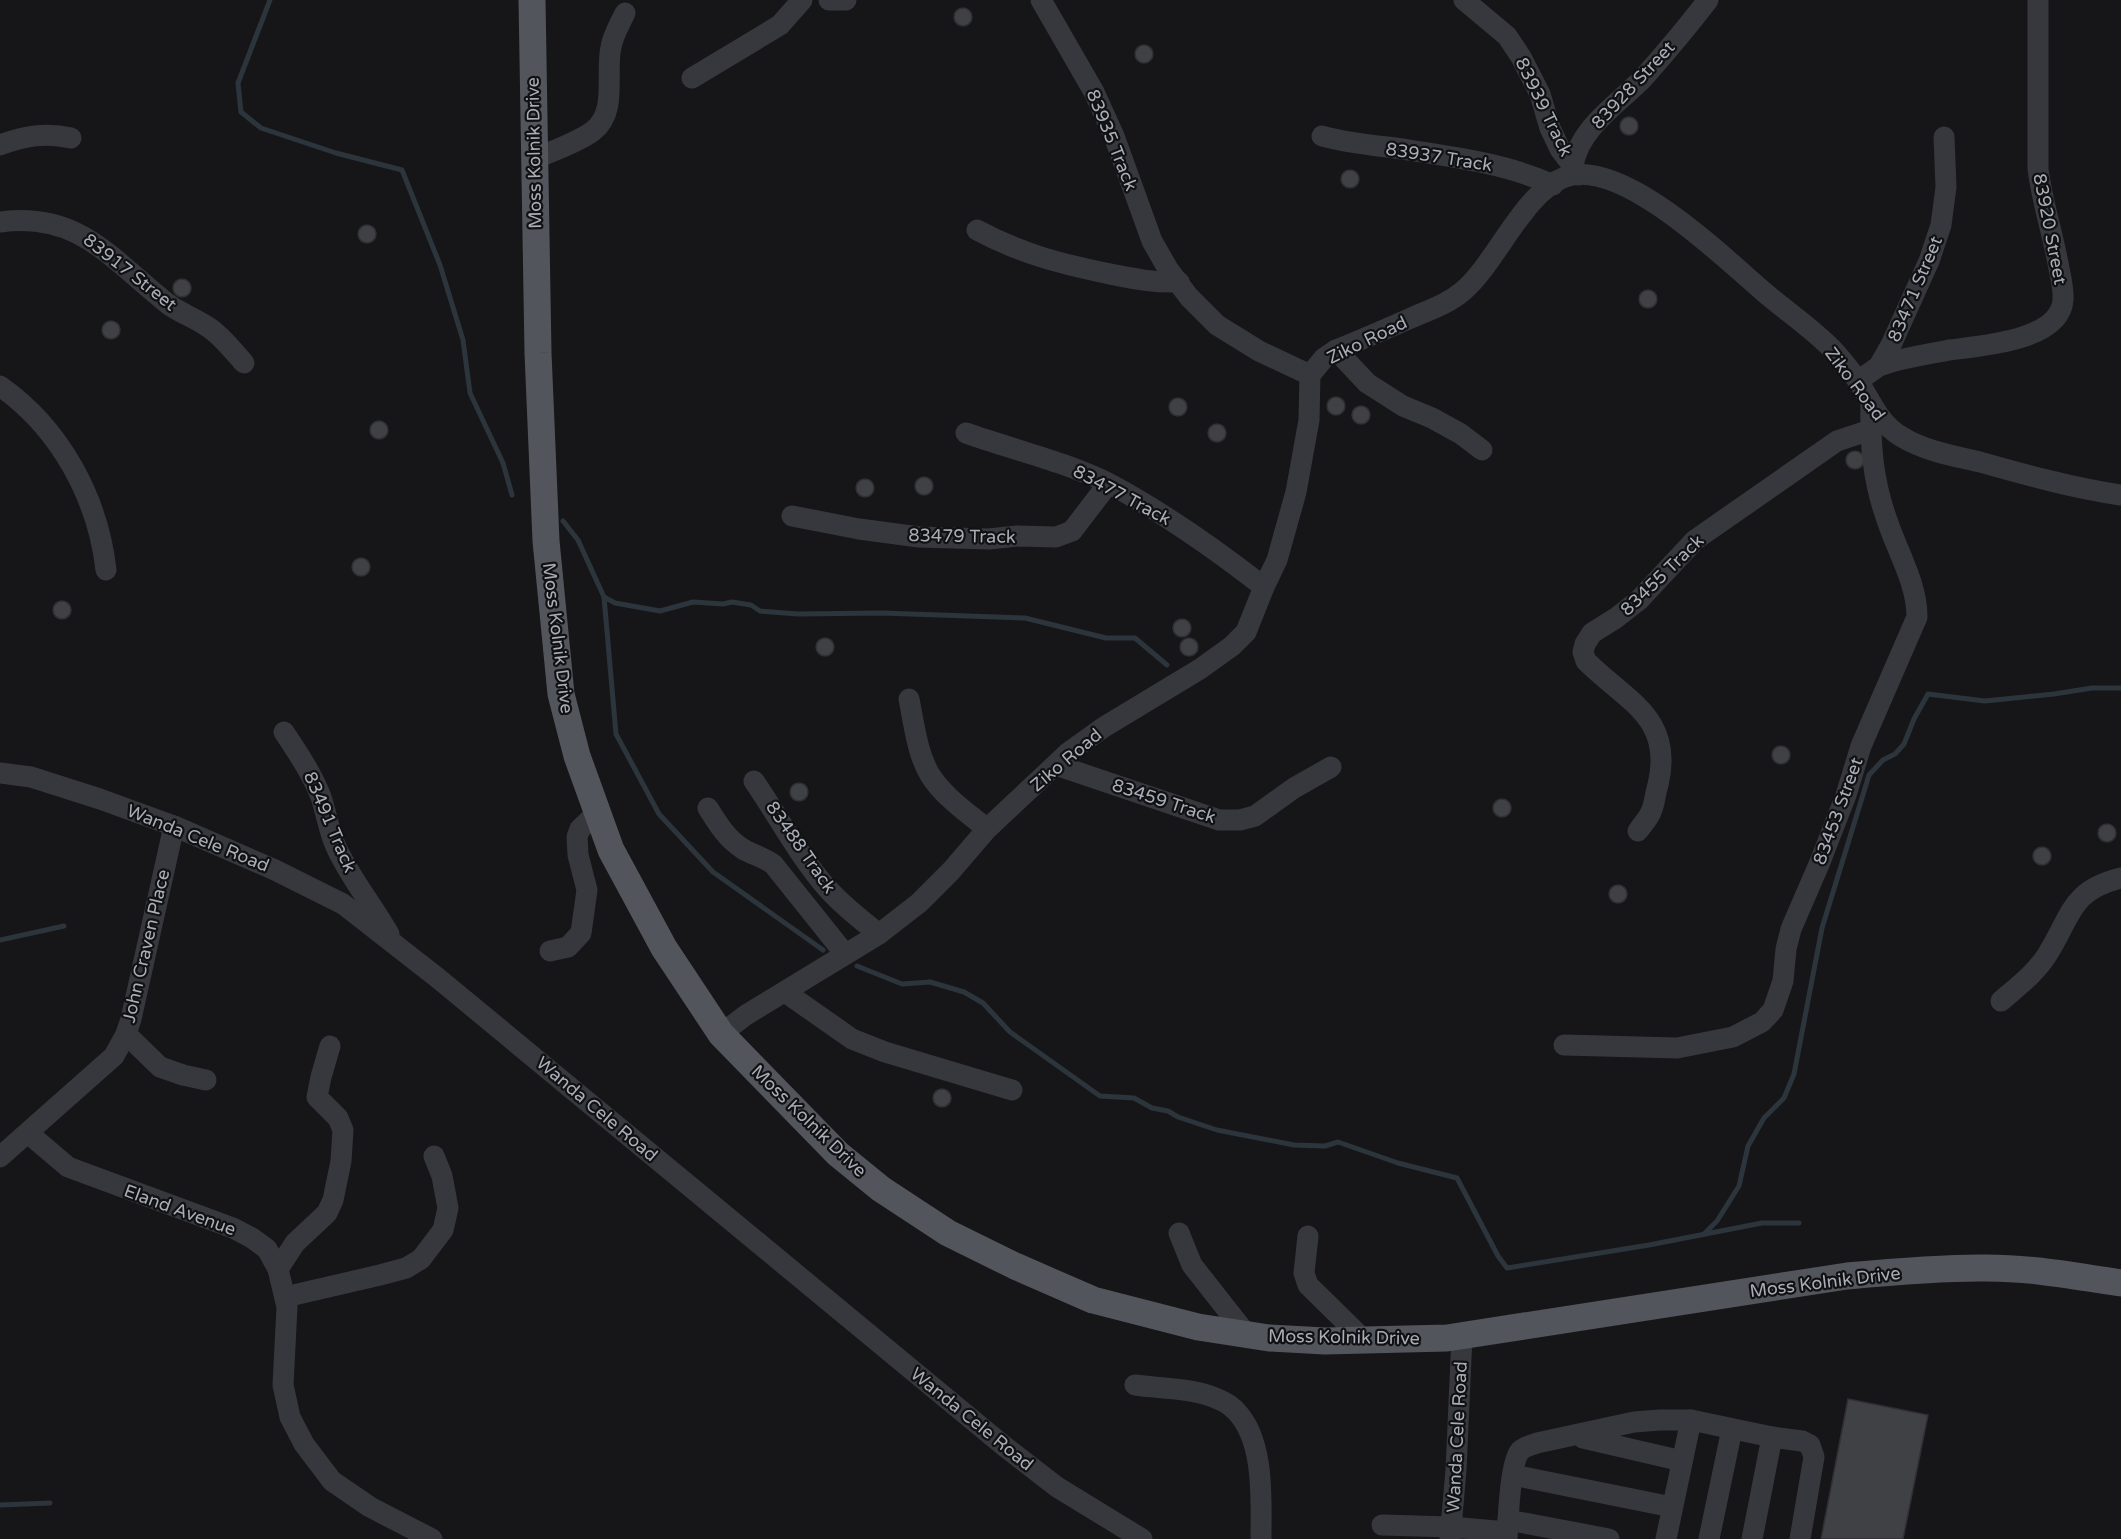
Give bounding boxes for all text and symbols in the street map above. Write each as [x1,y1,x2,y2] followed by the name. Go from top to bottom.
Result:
[1587,36,1680,134] street label: 83928 Street
[1511,54,1578,160] street label: 83939 Track
[522,77,546,229] street label: Moss Kolnik Drive
[1082,86,1142,194] street label: 83935 Track
[1384,138,1494,176] street label: 83937 Track
[2028,172,2072,287] street label: 83920 Street
[79,229,181,315] street label: 83917 Street
[1883,233,1947,345] street label: 83471 Street
[1323,311,1411,369] street label: Ziko Road
[1820,343,1890,425] street label: Ziko Road
[1069,460,1175,530] street label: 83477 Track
[908,524,1016,548] street label: 83479 Track
[1616,530,1708,620] street label: 83455 Track
[538,561,578,715] street label: Moss Kolnik Drive
[1026,724,1106,796] street label: Ziko Road
[1808,754,1868,868] street label: 83453 Street
[299,768,361,876] street label: 83491 Track
[1109,774,1219,828] street label: 83459 Track
[761,797,841,897] street label: 83488 Track
[124,799,272,877] street label: Wanda Cele Road
[118,867,174,1025] street label: John Craven Place
[532,1052,662,1166] street label: Wanda Cele Road
[747,1060,871,1182] street label: Moss Kolnik Drive
[121,1180,239,1240] street label: Eland Avenue
[1748,1262,1902,1302] street label: Moss Kolnik Drive
[1268,1325,1420,1349] street label: Moss Kolnik Drive
[1442,1361,1472,1513] street label: Wanda Cele Road
[906,1363,1038,1475] street label: Wanda Cele Road

